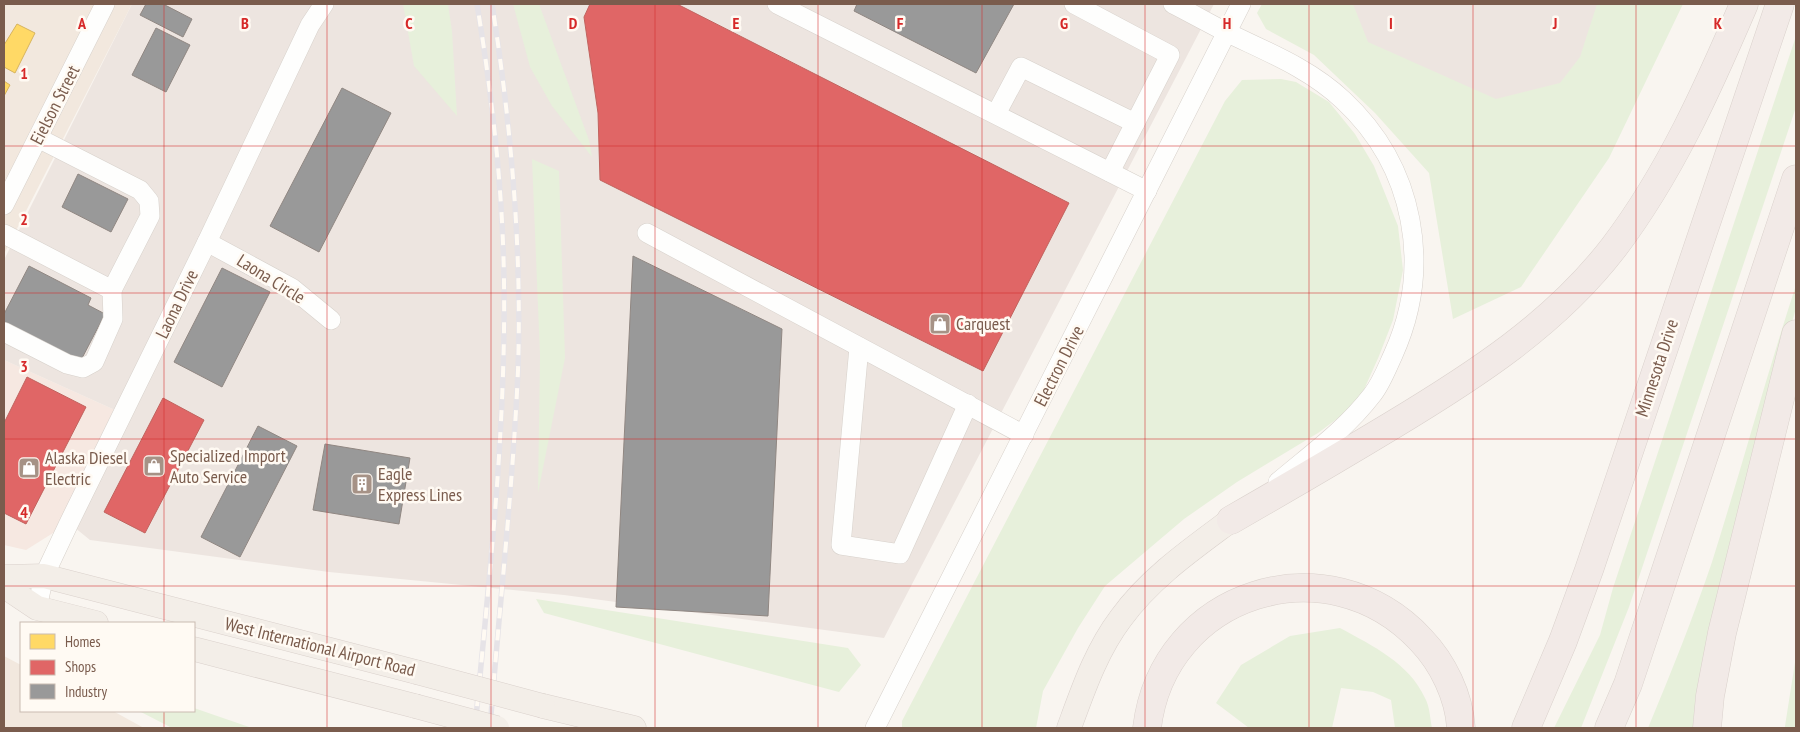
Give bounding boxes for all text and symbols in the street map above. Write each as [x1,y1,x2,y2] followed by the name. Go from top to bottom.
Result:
[77,13,87,33] text: A
[241,13,249,33] text: B
[405,13,413,33] text: C
[569,13,578,33] text: D
[733,13,740,33] text: E
[897,13,904,33] text: F
[1060,13,1068,33] text: G
[1223,13,1231,33] text: H
[1389,13,1393,33] text: I
[1552,13,1557,33] text: J
[1714,13,1723,33] text: K
[25,61,84,148] street label: Eielson Street
[20,63,28,83] text: 1
[20,209,28,229] text: 2
[233,249,310,309] street label: Laona Circle
[150,266,203,342] street label: Laona Drive
[928,312,952,336] shop icon: Carquest
[956,312,1010,335] place label: Carquest
[1630,316,1683,420] street label: Minnesota Drive
[1028,321,1089,410] street label: Electron Drive
[20,356,28,376] text: 3
[170,444,286,488] place label: Specialized Import Auto Service
[45,446,128,490] place label: Alaska Diesel Electric
[142,454,166,478] shop icon: Specialized Import Auto Service
[17,456,41,480] shop icon: Alaska Diesel Electric
[378,462,462,506] place label: Eagle Express Lines
[350,472,374,496] building icon: Eagle Express Lines
[20,502,28,522] text: 4
[223,612,418,681] street label: West International Airport Road
[20,622,195,712] legend
[65,632,101,651] text: Homes
[65,657,96,676] text: Shops
[65,682,107,701] text: Industry

